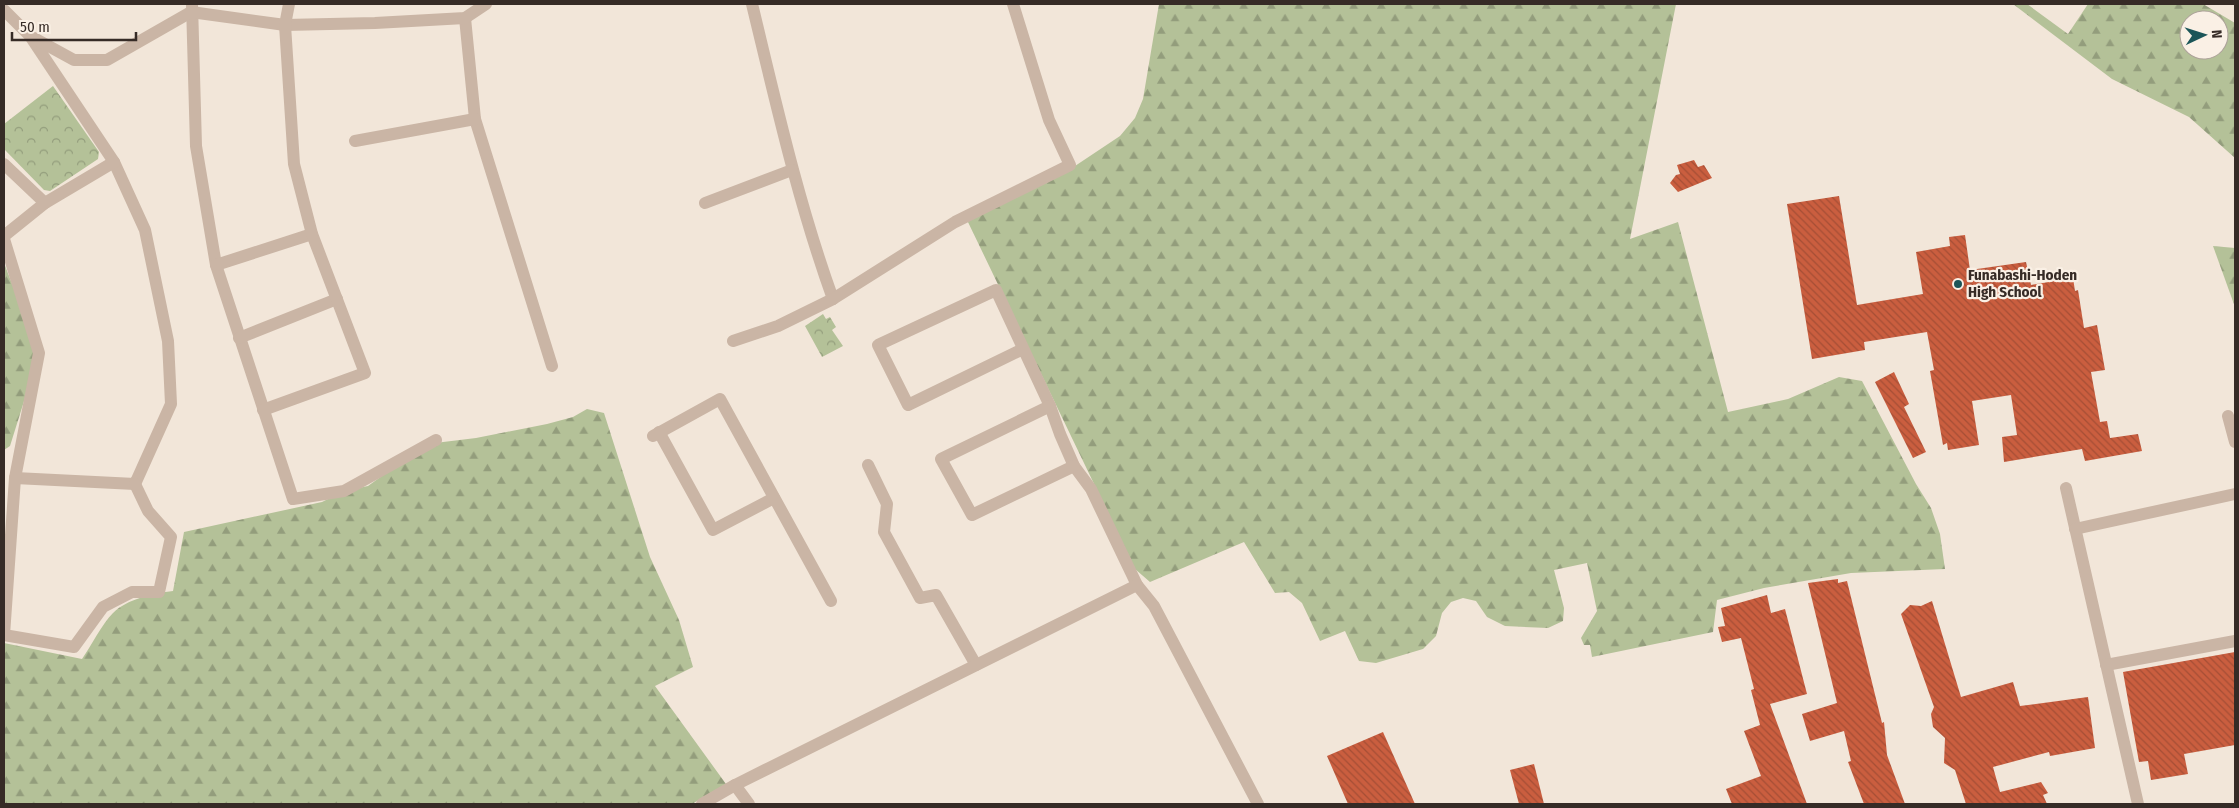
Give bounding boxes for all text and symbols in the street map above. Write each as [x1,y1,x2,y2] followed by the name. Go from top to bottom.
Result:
[12,10,136,42] scale bar
[2179,10,2229,60] north arrow
[20,18,50,36] text: 50 m
[2208,29,2225,39] text: N
[1968,266,2077,301] place label: Funabashi-Hoden High School
[1952,278,1964,290] marker: Funabashi-Hoden High School

